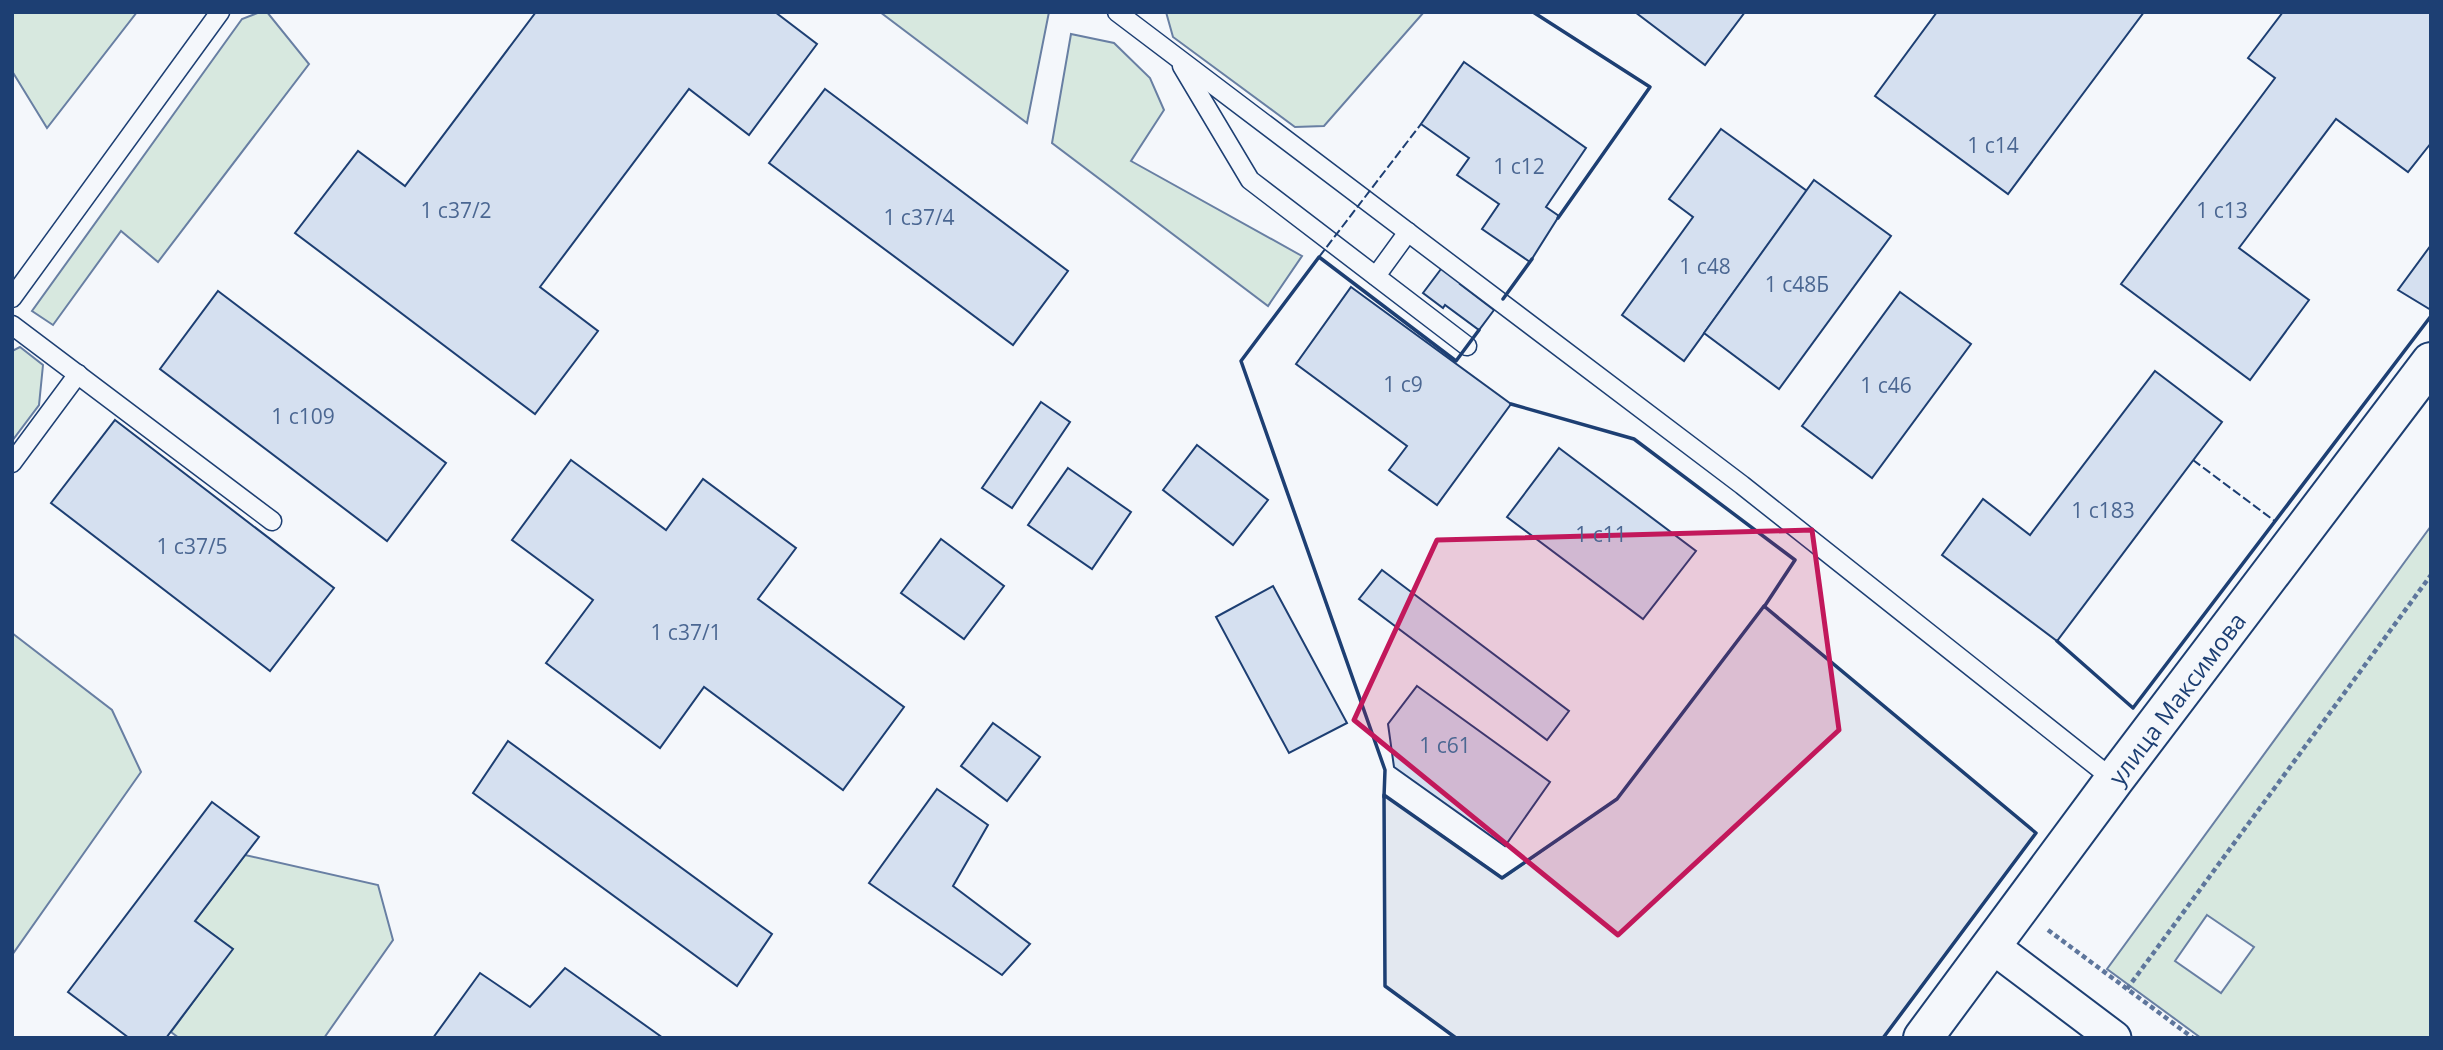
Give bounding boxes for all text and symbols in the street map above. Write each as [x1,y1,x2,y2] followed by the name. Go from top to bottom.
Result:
[1967,131,2019,159] house number: 1 с14
[1493,152,1545,180] house number: 1 с12
[420,196,492,224] house number: 1 с37/2
[2196,196,2248,224] house number: 1 с13
[883,203,955,231] house number: 1 с37/4
[1679,252,1731,280] house number: 1 с48
[1765,270,1829,298] house number: 1 с48Б
[1383,370,1423,398] house number: 1 с9
[1860,371,1912,399] house number: 1 с46
[271,402,335,430] house number: 1 с109
[2071,496,2135,524] house number: 1 с183
[1575,520,1627,548] house number: 1 с11
[156,532,228,560] house number: 1 с37/5
[2100,605,2253,791] street label: улица Максимова
[650,618,722,646] house number: 1 с37/1
[1419,731,1471,759] house number: 1 с61

